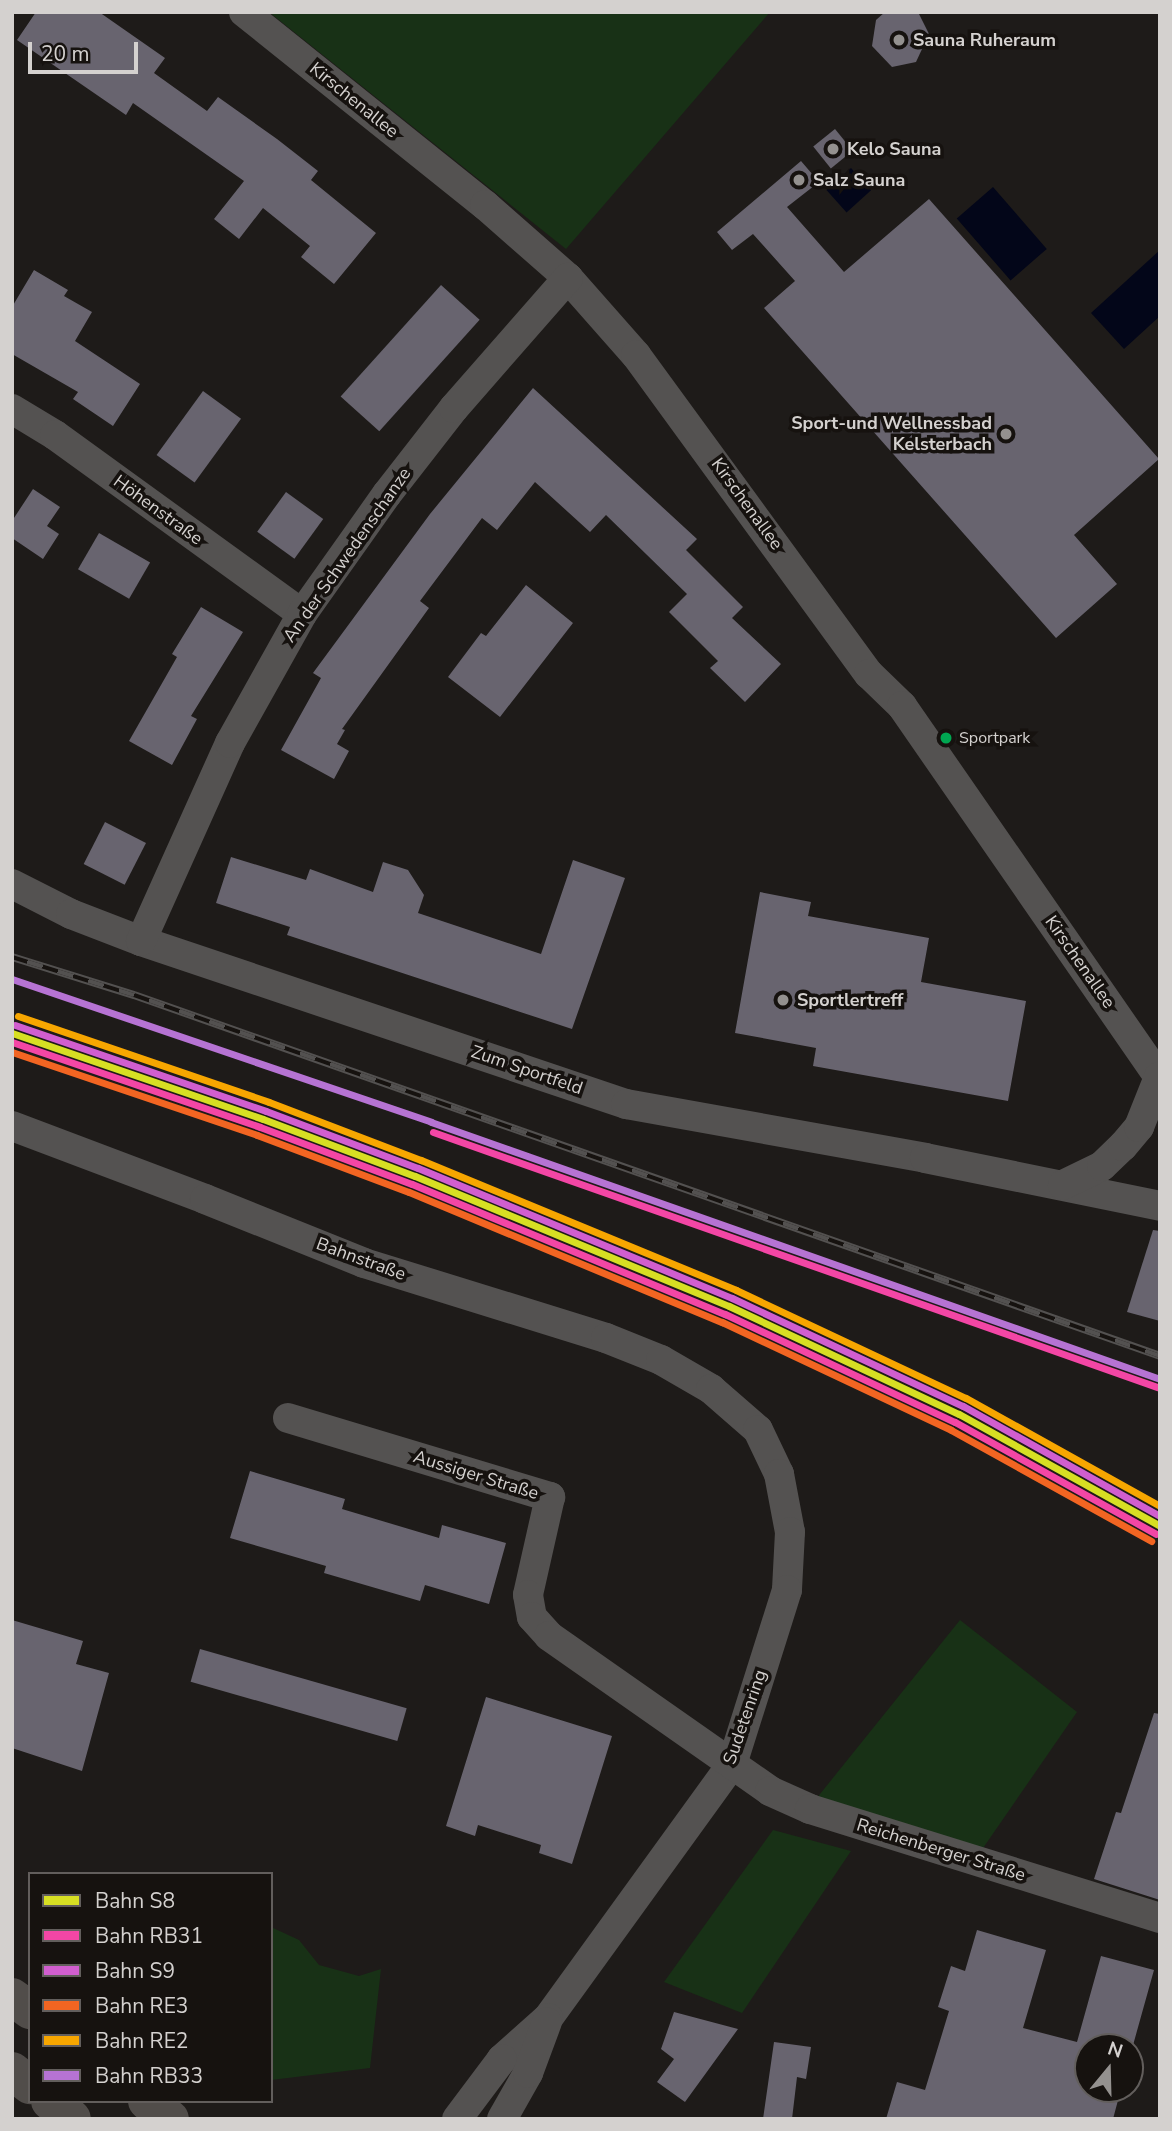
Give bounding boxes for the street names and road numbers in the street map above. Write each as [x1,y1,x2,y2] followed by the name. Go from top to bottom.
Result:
[305,58,403,142] street label: Kirschenallee
[707,454,787,554] street label: Kirschenallee
[278,464,416,646] street label: An der Schwedenschanze
[109,470,207,550] street label: Höhenstraße
[1040,912,1120,1012] street label: Kirschenallee
[468,1041,586,1099] street label: Zum Sportfeld
[313,1233,409,1285] street label: Bahnstraße
[411,1446,541,1504] street label: Aussiger Straße
[719,1667,771,1767] street label: Sudetenring
[854,1814,1028,1886] street label: Reichenberger Straße

